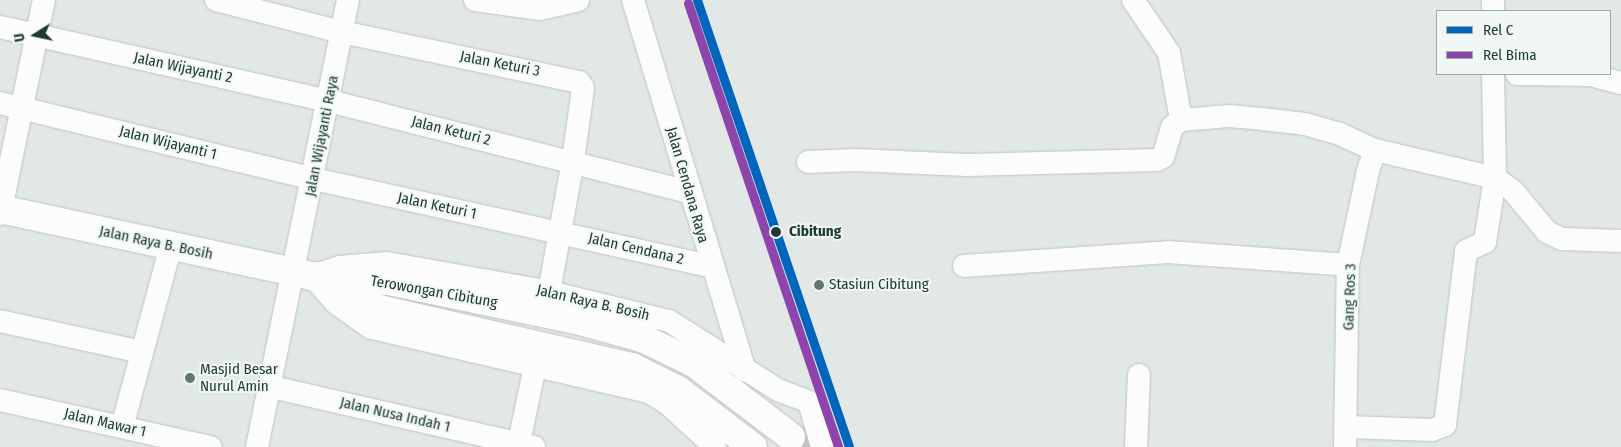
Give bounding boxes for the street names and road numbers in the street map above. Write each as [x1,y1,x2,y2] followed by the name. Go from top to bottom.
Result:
[458,47,542,81] street label: Jalan Keturi 3
[132,49,234,87] street label: Jalan Wijayanti 2
[301,74,343,198] street label: Jalan Wijayanti Raya
[410,112,492,150] street label: Jalan Keturi 2
[117,122,219,164] street label: Jalan Wijayanti 1
[662,125,712,245] street label: Jalan Cendana Raya
[396,189,478,223] street label: Jalan Keturi 1
[98,222,214,264] street label: Jalan Raya B. Bosih
[587,229,685,269] street label: Jalan Cendana 2
[1340,263,1360,331] street label: Gang Ros 3
[369,272,499,312] street label: Terowongan Cibitung
[535,281,651,325] street label: Jalan Raya B. Bosih
[338,394,452,436] street label: Jalan Nusa Indah 1
[62,405,148,441] street label: Jalan Mawar 1

